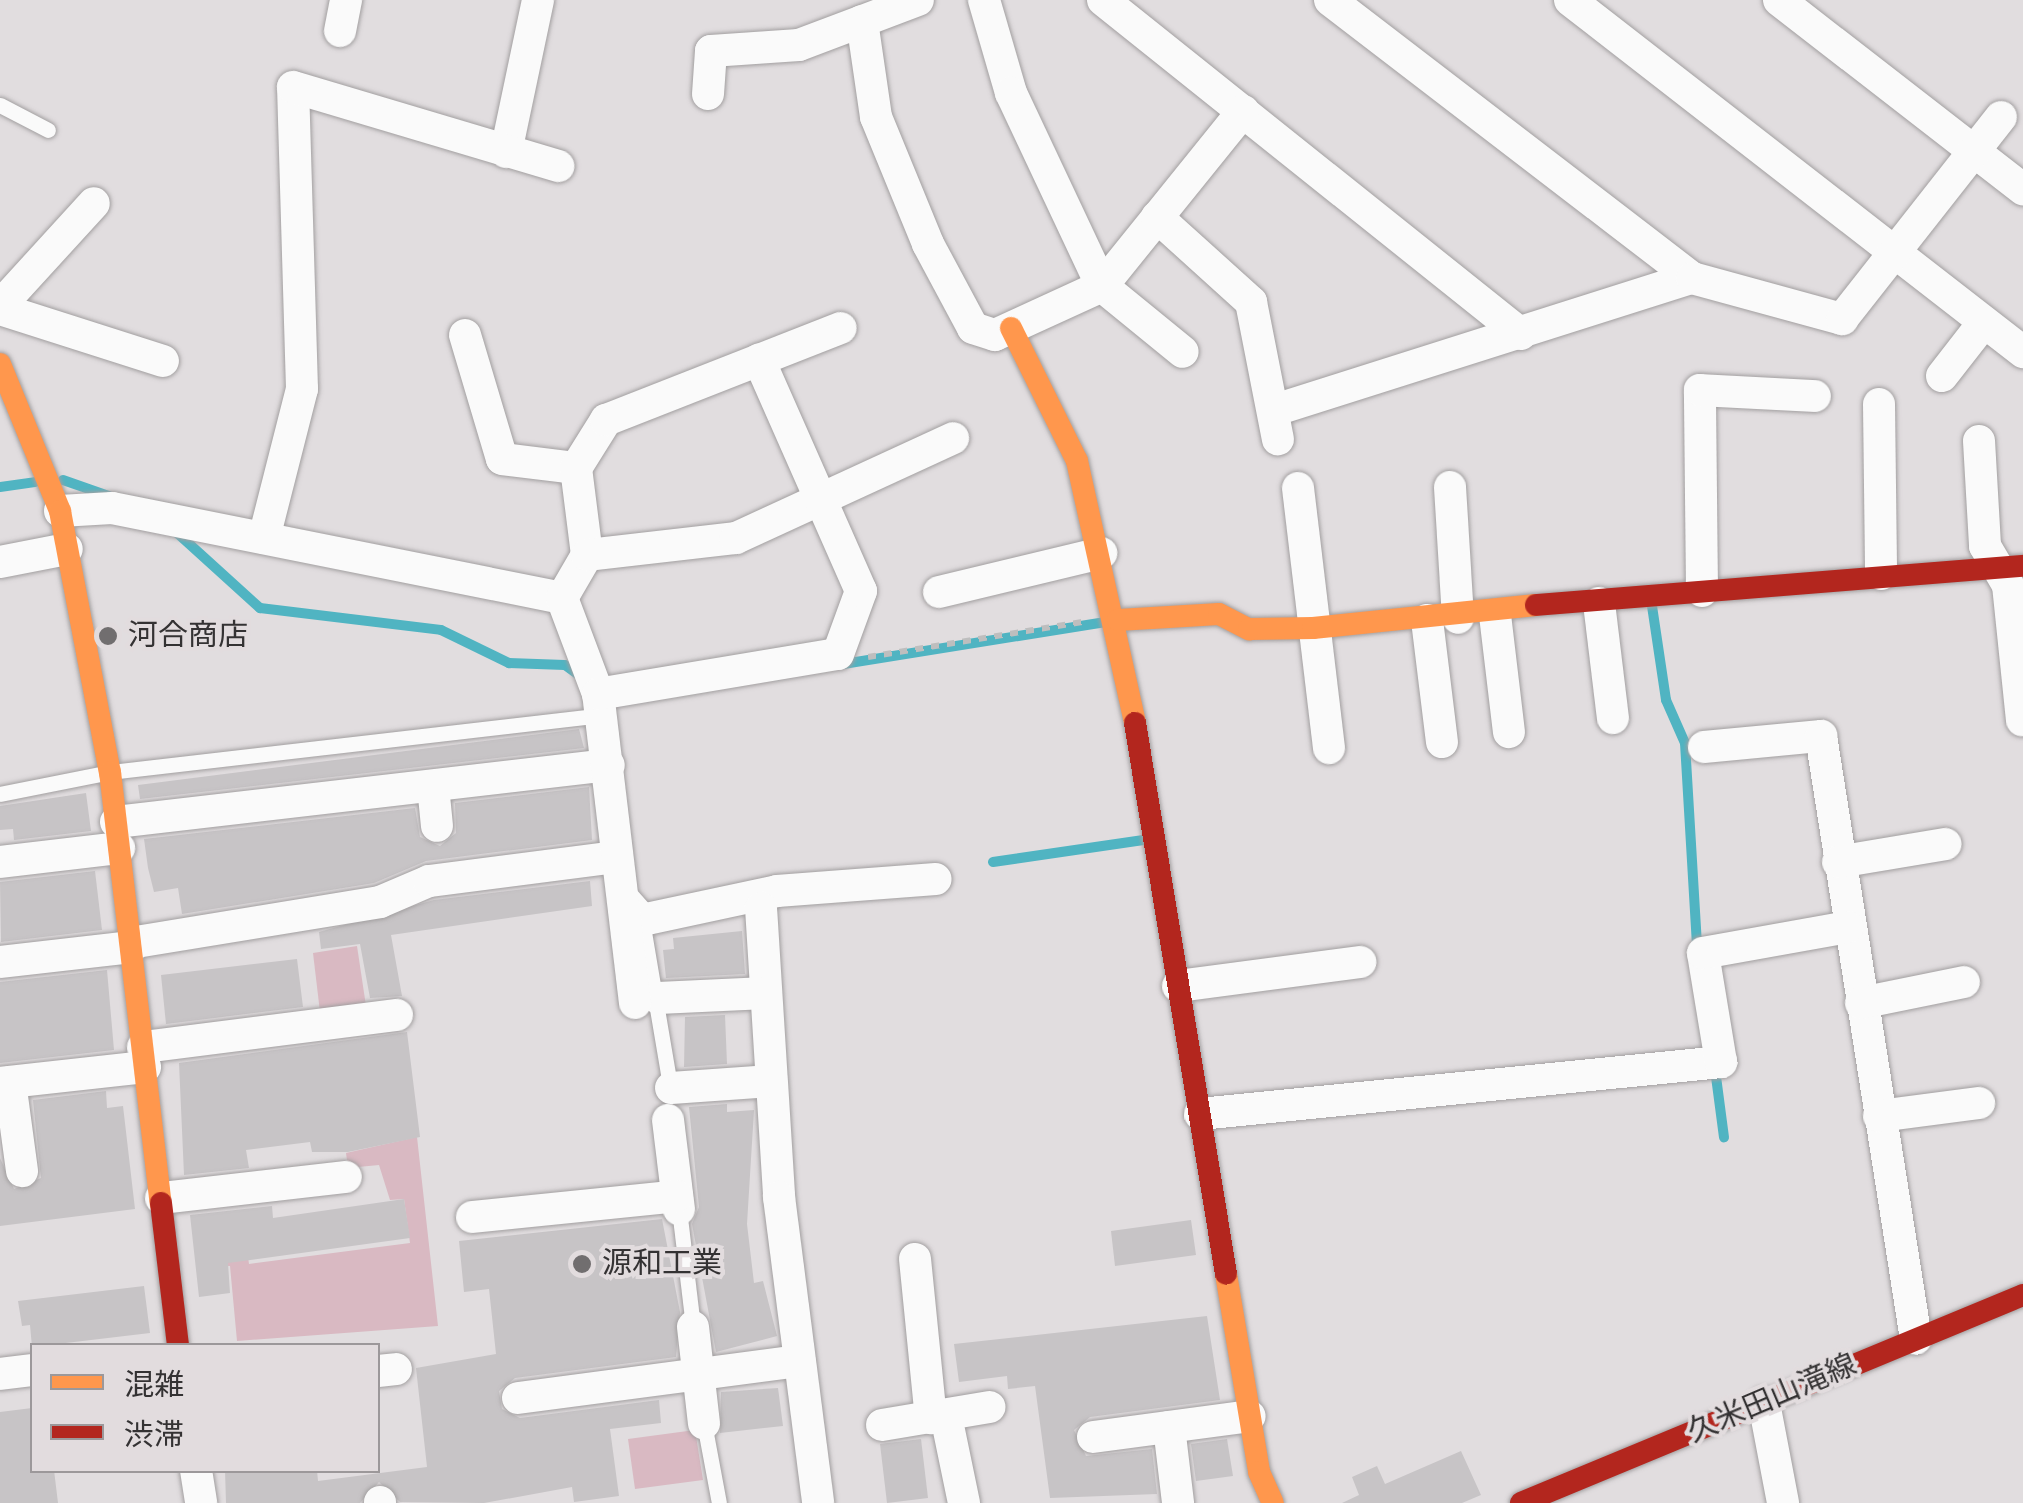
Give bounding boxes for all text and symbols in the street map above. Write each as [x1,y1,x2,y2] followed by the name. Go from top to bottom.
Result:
[128,618,248,654] place label: 河合商店
[97,625,119,647] marker: 河合商店
[602,1246,722,1282] place label: 源和工業
[571,1253,593,1275] marker: 源和工業
[30,1343,380,1473] legend
[1682,1347,1862,1451] street label: 久米田山滝線
[124,1367,184,1404] text: 混雑
[124,1417,184,1454] text: 渋滞

